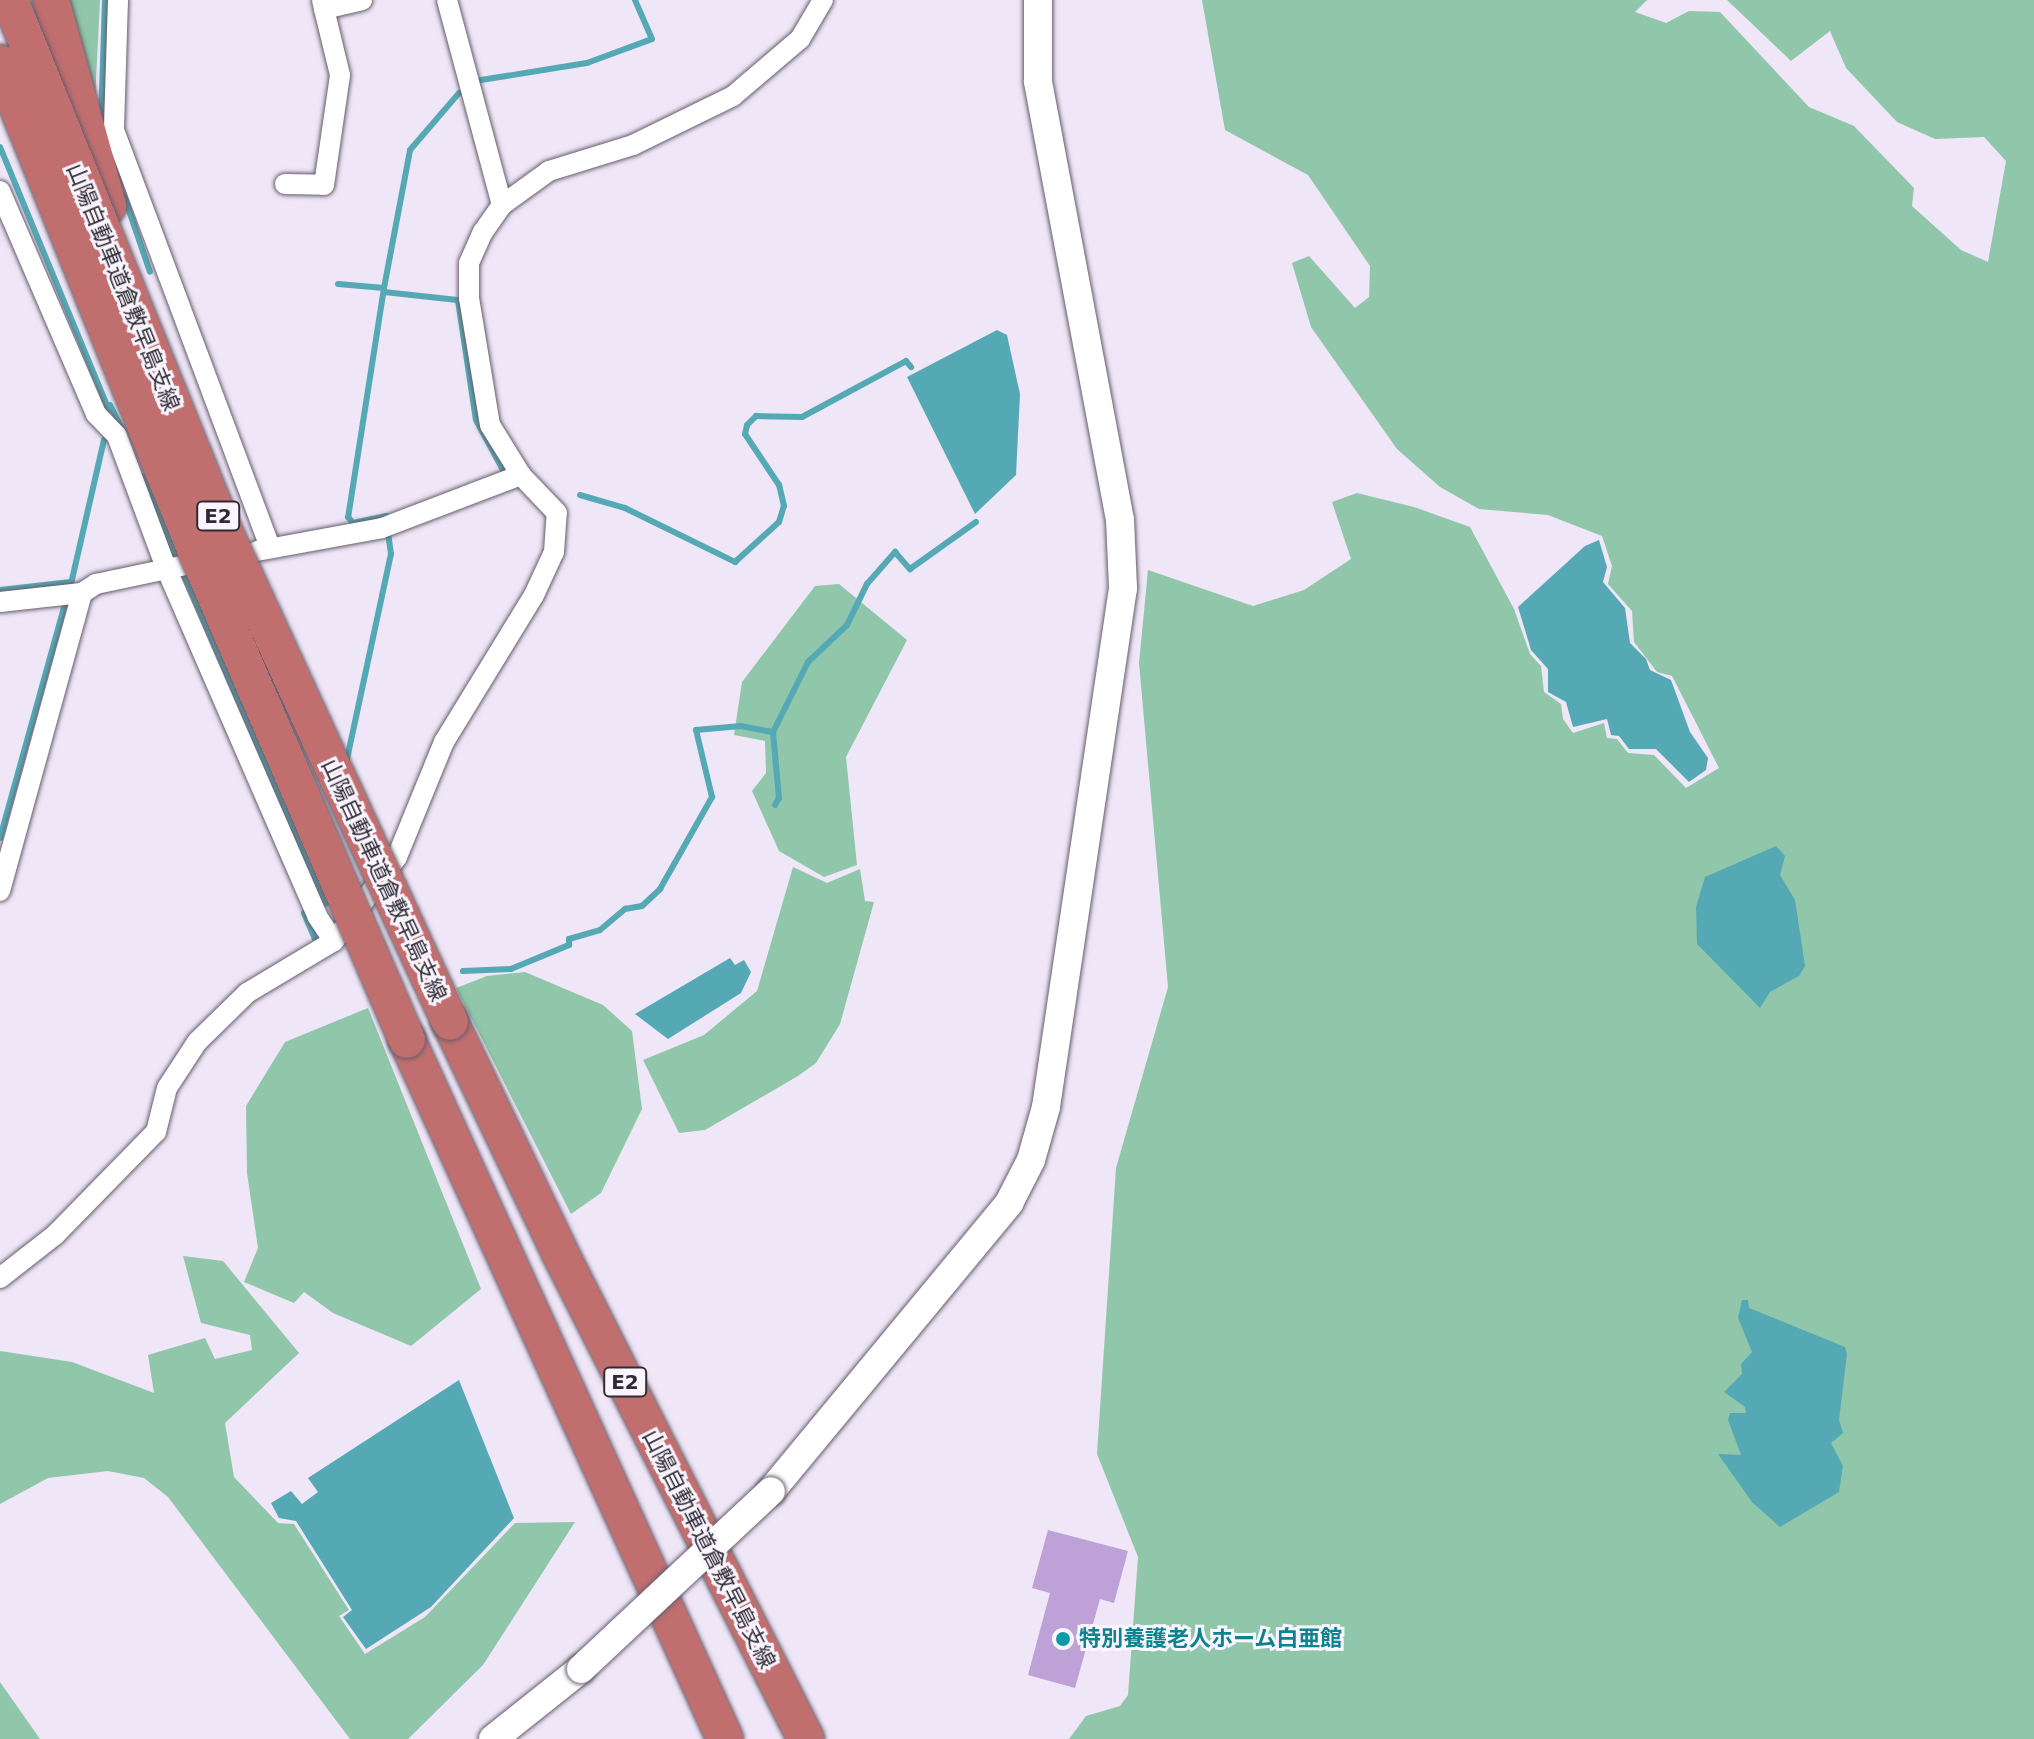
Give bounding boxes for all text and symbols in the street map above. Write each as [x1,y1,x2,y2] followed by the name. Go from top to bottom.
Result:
[61,160,185,414] street label: 山陽自動車道倉敷早島支線
[196,500,240,532] road number: E2
[316,755,452,1005] street label: 山陽自動車道倉敷早島支線
[603,1366,647,1398] road number: E2
[637,1425,781,1673] street label: 山陽自動車道倉敷早島支線
[1079,1626,1343,1652] place label: 特別養護老人ホーム白亜館
[1054,1630,1072,1648] marker: 特別養護老人ホーム白亜館

